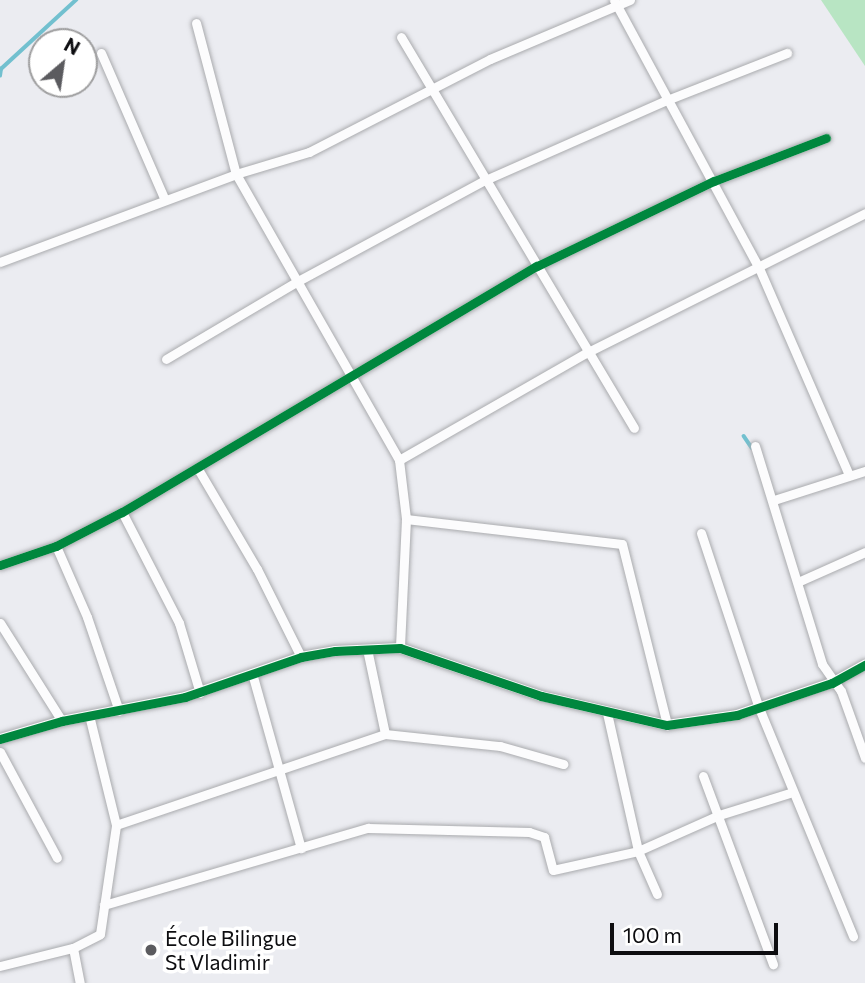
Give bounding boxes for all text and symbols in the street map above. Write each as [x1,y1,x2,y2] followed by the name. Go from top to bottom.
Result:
[28,28,98,98] north arrow
[61,32,84,59] text: N
[613,909,781,953] scale bar
[623,922,682,947] text: 100 m
[165,925,297,975] place label: École Bilingue St Vladimir
[143,942,159,958] marker: École Bilingue St Vladimir

